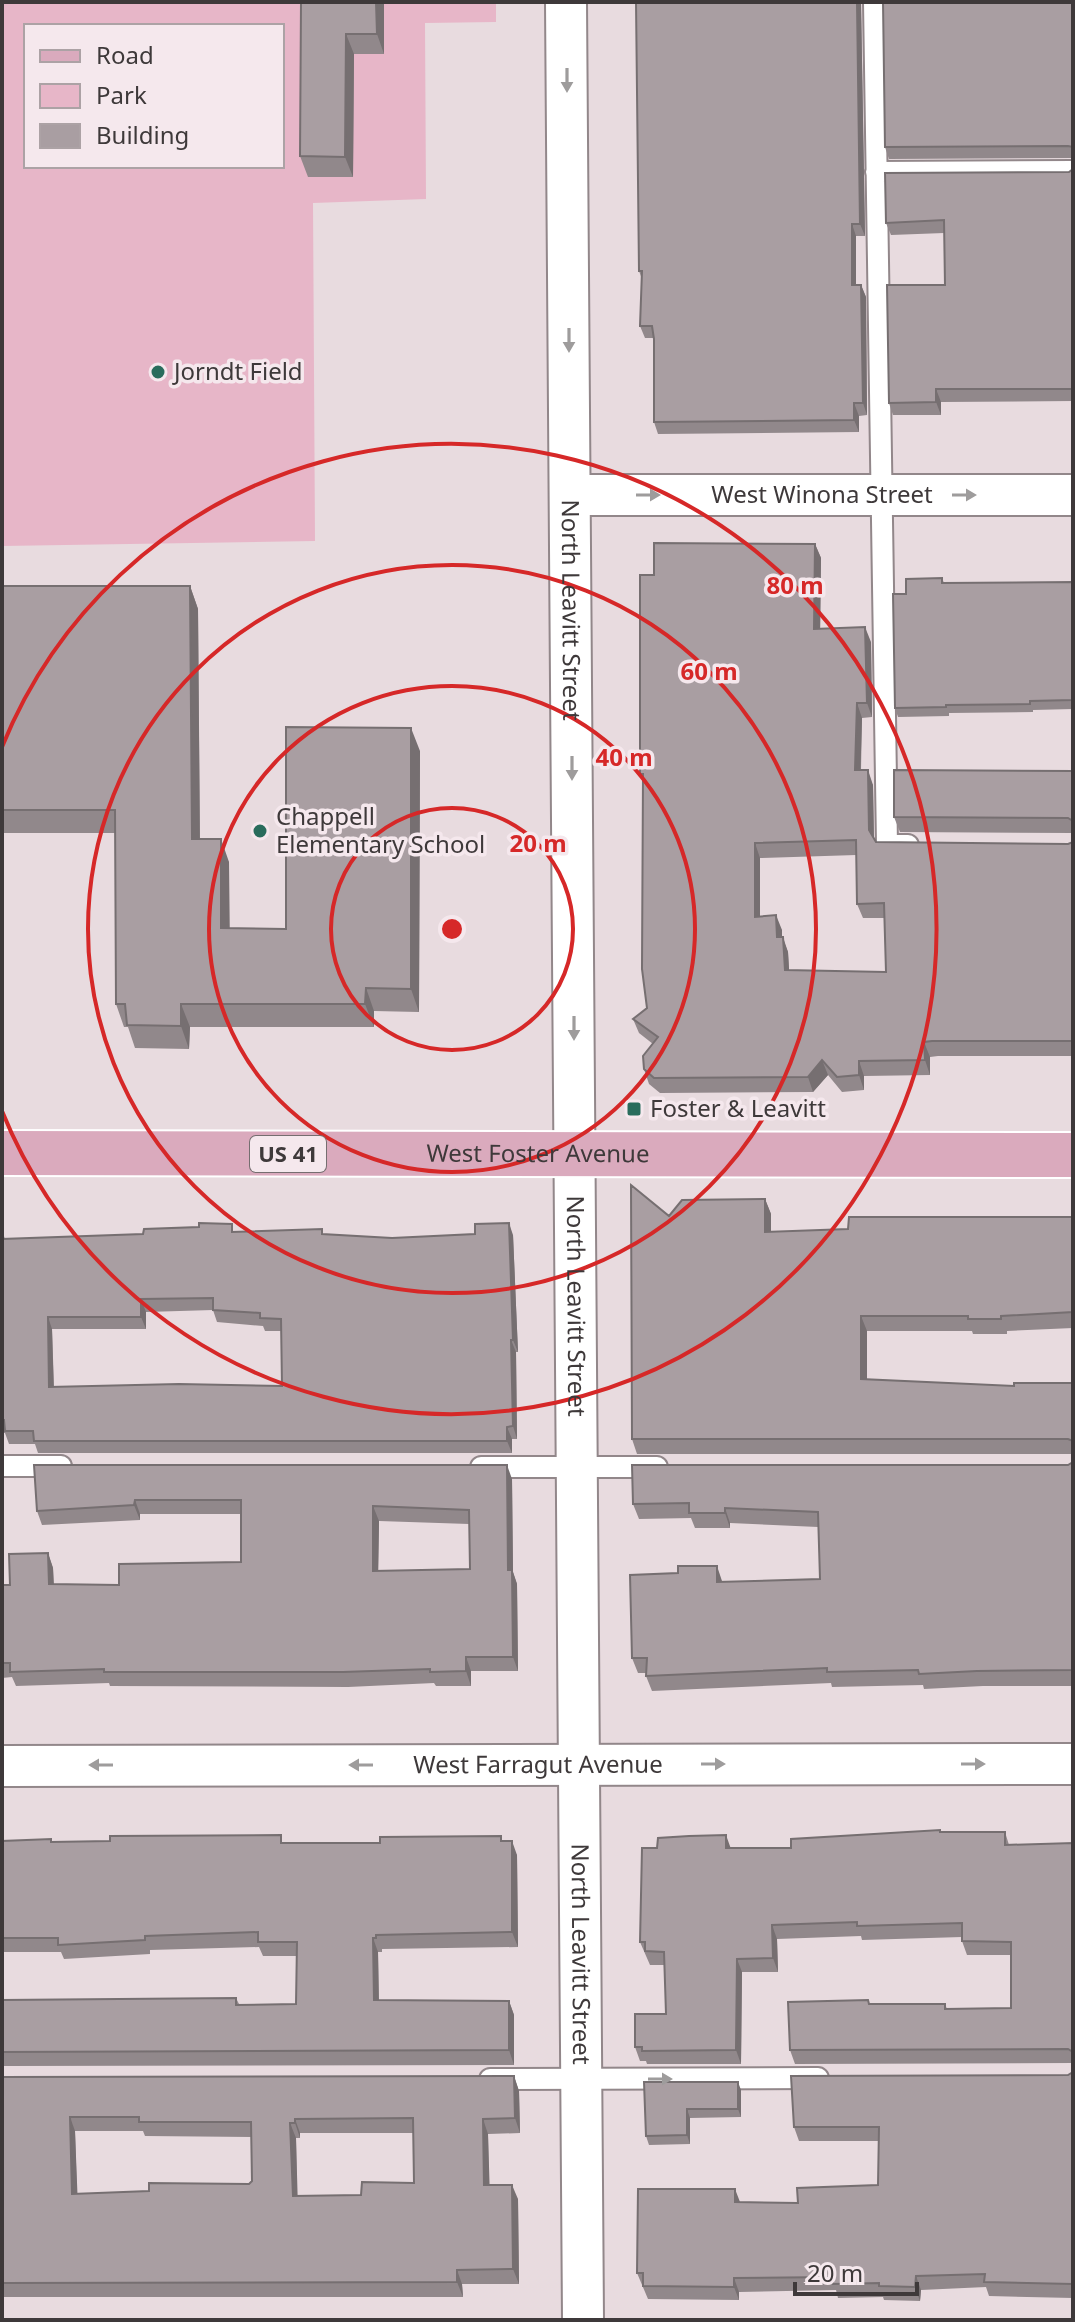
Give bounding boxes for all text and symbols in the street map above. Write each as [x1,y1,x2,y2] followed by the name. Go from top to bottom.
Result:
[24,24,284,168] legend
[96,38,154,71] text: Road
[561,68,573,93] one-way arrow
[96,78,147,111] text: Park
[96,118,189,151] text: Building
[562,328,575,353] one-way arrow
[172,354,303,387] place label: Jorndt Field
[149,363,167,381] marker: Jorndt Field
[711,477,933,510] street label: West Winona Street
[636,489,661,501] one-way arrow
[952,489,977,501] one-way arrow
[555,499,589,721] street label: North Leavitt Street
[766,568,824,601] text: 80 m
[680,654,738,687] text: 60 m
[595,740,653,773] text: 40 m
[566,756,578,781] one-way arrow
[276,799,485,860] place label: Chappell Elementary School
[251,822,269,840] marker: Chappell Elementary School
[509,826,567,859] text: 20 m
[438,915,466,943] centre of rings
[568,1016,580,1041] one-way arrow
[650,1091,826,1124] place label: Foster & Leavitt
[625,1100,643,1118] marker: Foster & Leavitt
[250,1136,326,1172] road number: US 41
[426,1136,650,1169] street label: West Foster Avenue
[560,1195,594,1417] street label: North Leavitt Street
[413,1747,663,1780] street label: West Farragut Avenue
[701,1758,726,1770] one-way arrow
[961,1758,986,1770] one-way arrow
[88,1759,113,1772] one-way arrow
[348,1759,373,1771] one-way arrow
[565,1843,599,2065] street label: North Leavitt Street
[648,2073,673,2085] one-way arrow
[795,2246,917,2296] scale bar
[807,2256,863,2289] text: 20 m

